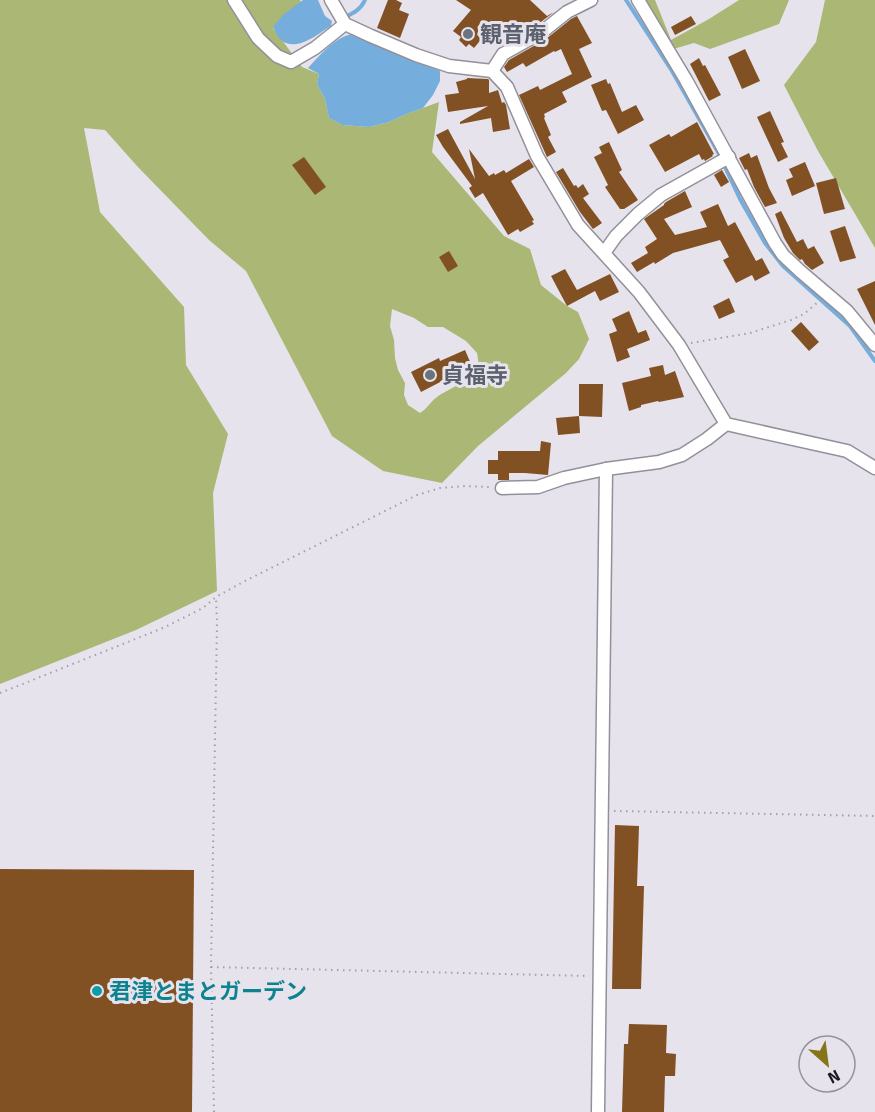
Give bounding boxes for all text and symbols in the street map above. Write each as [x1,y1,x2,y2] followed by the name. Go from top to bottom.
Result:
[480,21,546,48] place label: 観音庵
[461,27,475,41] marker: 観音庵
[442,362,508,389] place label: 貞福寺
[423,368,437,382] marker: 貞福寺
[109,978,307,1005] place label: 君津とまとガーデン
[90,984,104,998] marker: 君津とまとガーデン
[797,1034,857,1094] north arrow
[824,1065,843,1088] text: N

